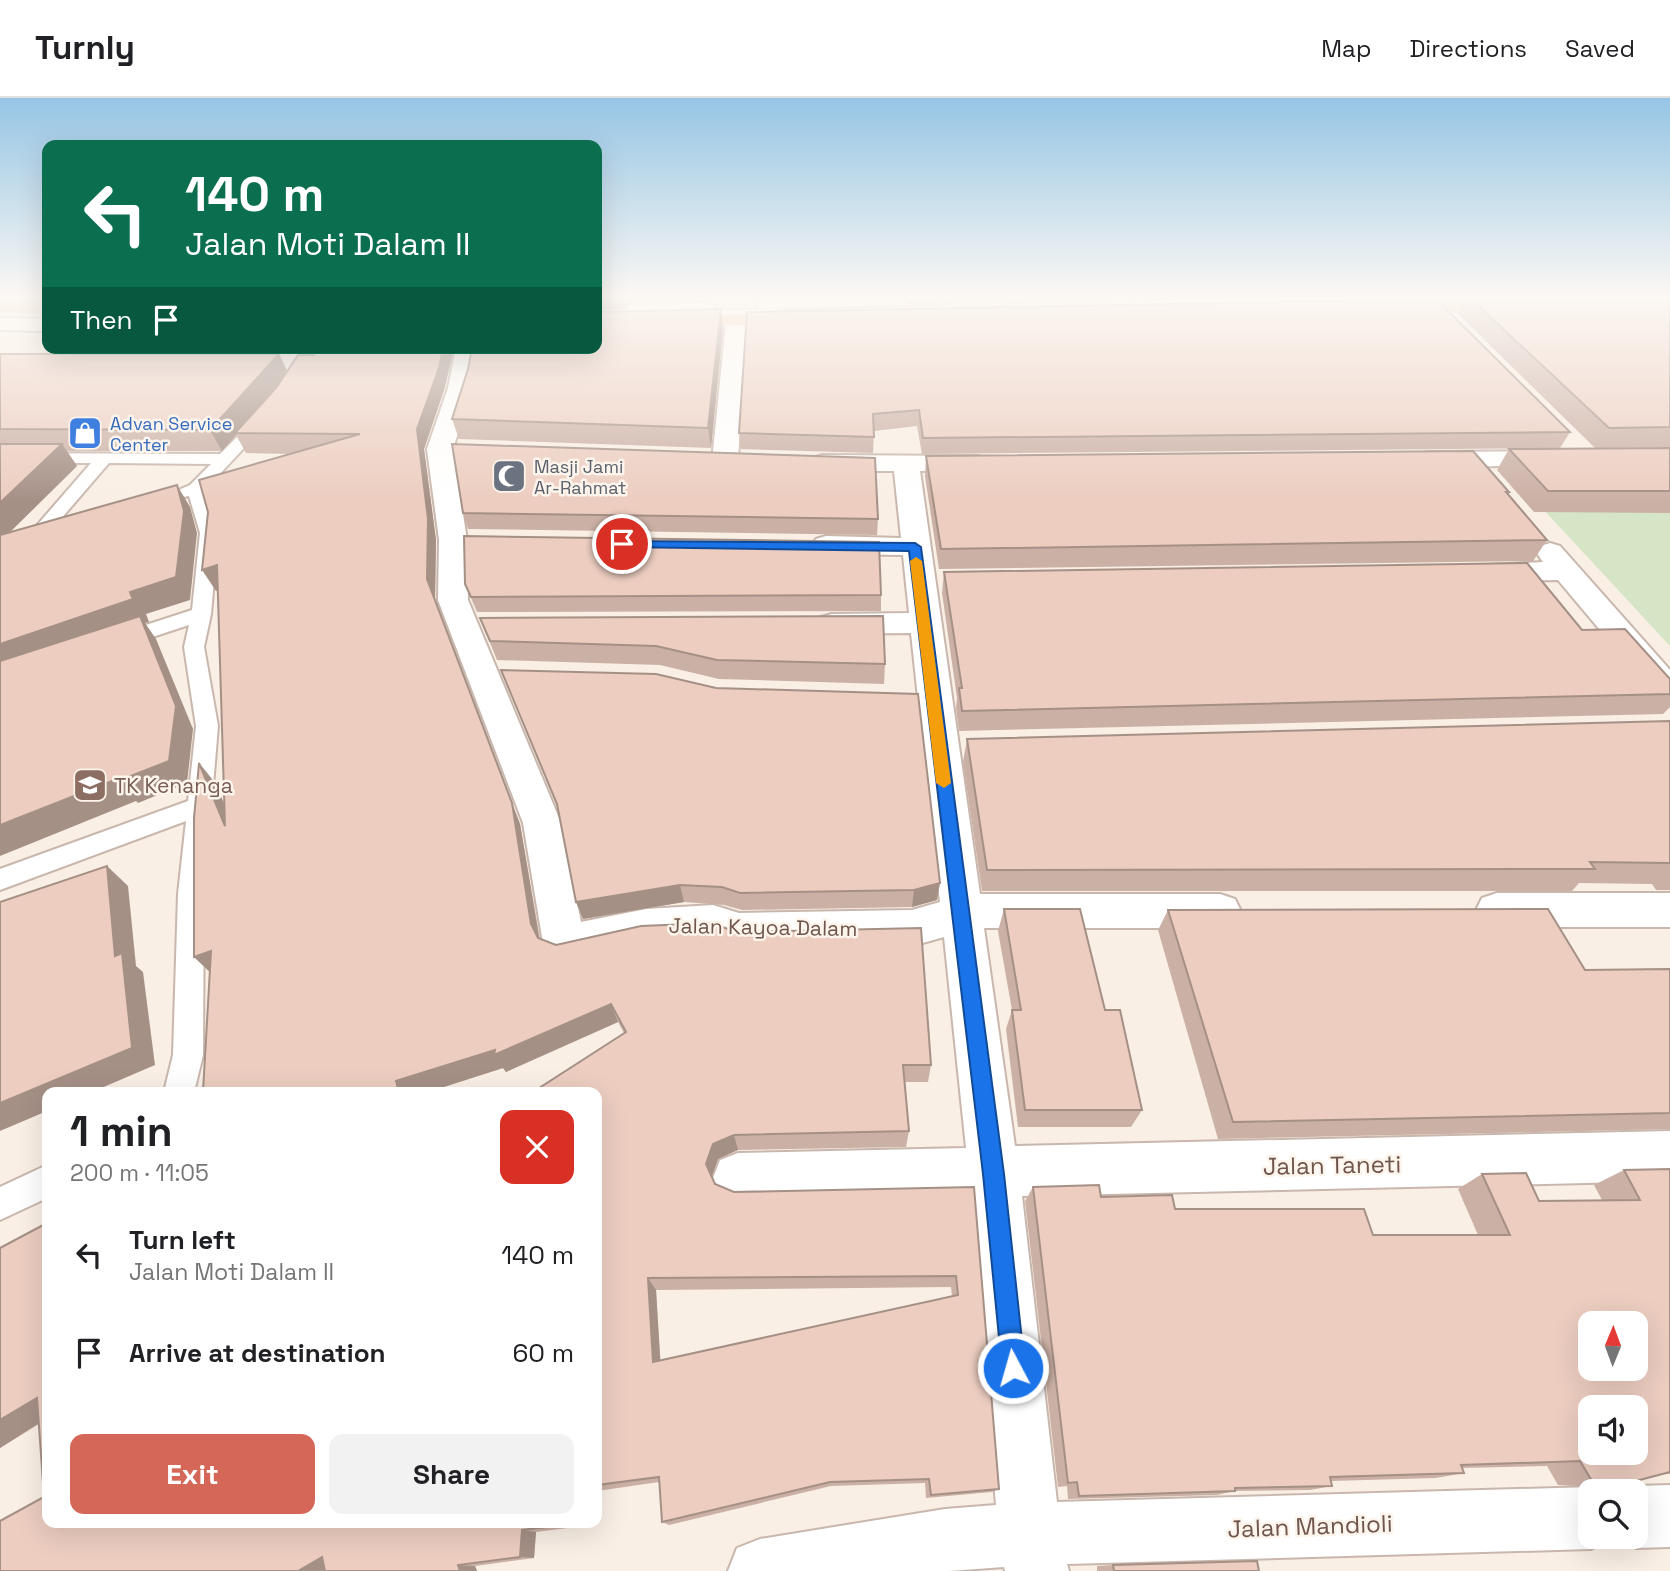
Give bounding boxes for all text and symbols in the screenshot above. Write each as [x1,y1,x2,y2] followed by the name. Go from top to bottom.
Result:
[35,27,135,69] text: Turnly
[1321,33,1371,64] text: Map
[1409,33,1527,64] text: Directions
[1565,33,1635,64] text: Saved
[185,163,324,225] text: 140 m
[70,168,161,259] icon: left
[185,224,471,264] text: Jalan Moti Dalam II
[147,301,185,339] icon: arrive
[70,303,133,337] text: Then
[110,412,232,456] place label: Advan Service Center
[66,414,104,452] shop icon: Advan Service Center
[534,455,626,499] place label: Masji Jami Ar-Rahmat
[490,457,528,495] mosque icon: Masji Jami Ar-Rahmat
[592,514,652,574] pin
[603,525,641,563] icon: arrive
[71,766,109,804] school or university icon: TK Kenanga
[114,772,233,799] place label: TK Kenanga
[668,912,858,942] street label: Jalan Kayoa Dalam
[70,1105,173,1158] text: 1 min
[500,1110,574,1184] button: close
[1262,1148,1402,1182] street label: Jalan Taneti
[70,1158,209,1188] text: 200 m · 11:05
[129,1223,236,1257] text: Turn left
[70,1236,108,1274] icon: left
[501,1238,574,1272] text: 140 m
[129,1257,334,1287] text: Jalan Moti Dalam II
[1578,1311,1648,1381] north arrow
[1578,1311,1648,1549] map controls
[976,1331,1050,1405] position arrow
[70,1334,108,1372] icon: arrive
[129,1336,386,1370] text: Arrive at destination
[512,1336,574,1370] text: 60 m
[1578,1395,1648,1465] button: sound
[70,1434,315,1514] button: Exit
[329,1434,574,1514] button: Share
[1578,1479,1648,1549] button: search
[1227,1508,1393,1544] street label: Jalan Mandioli

